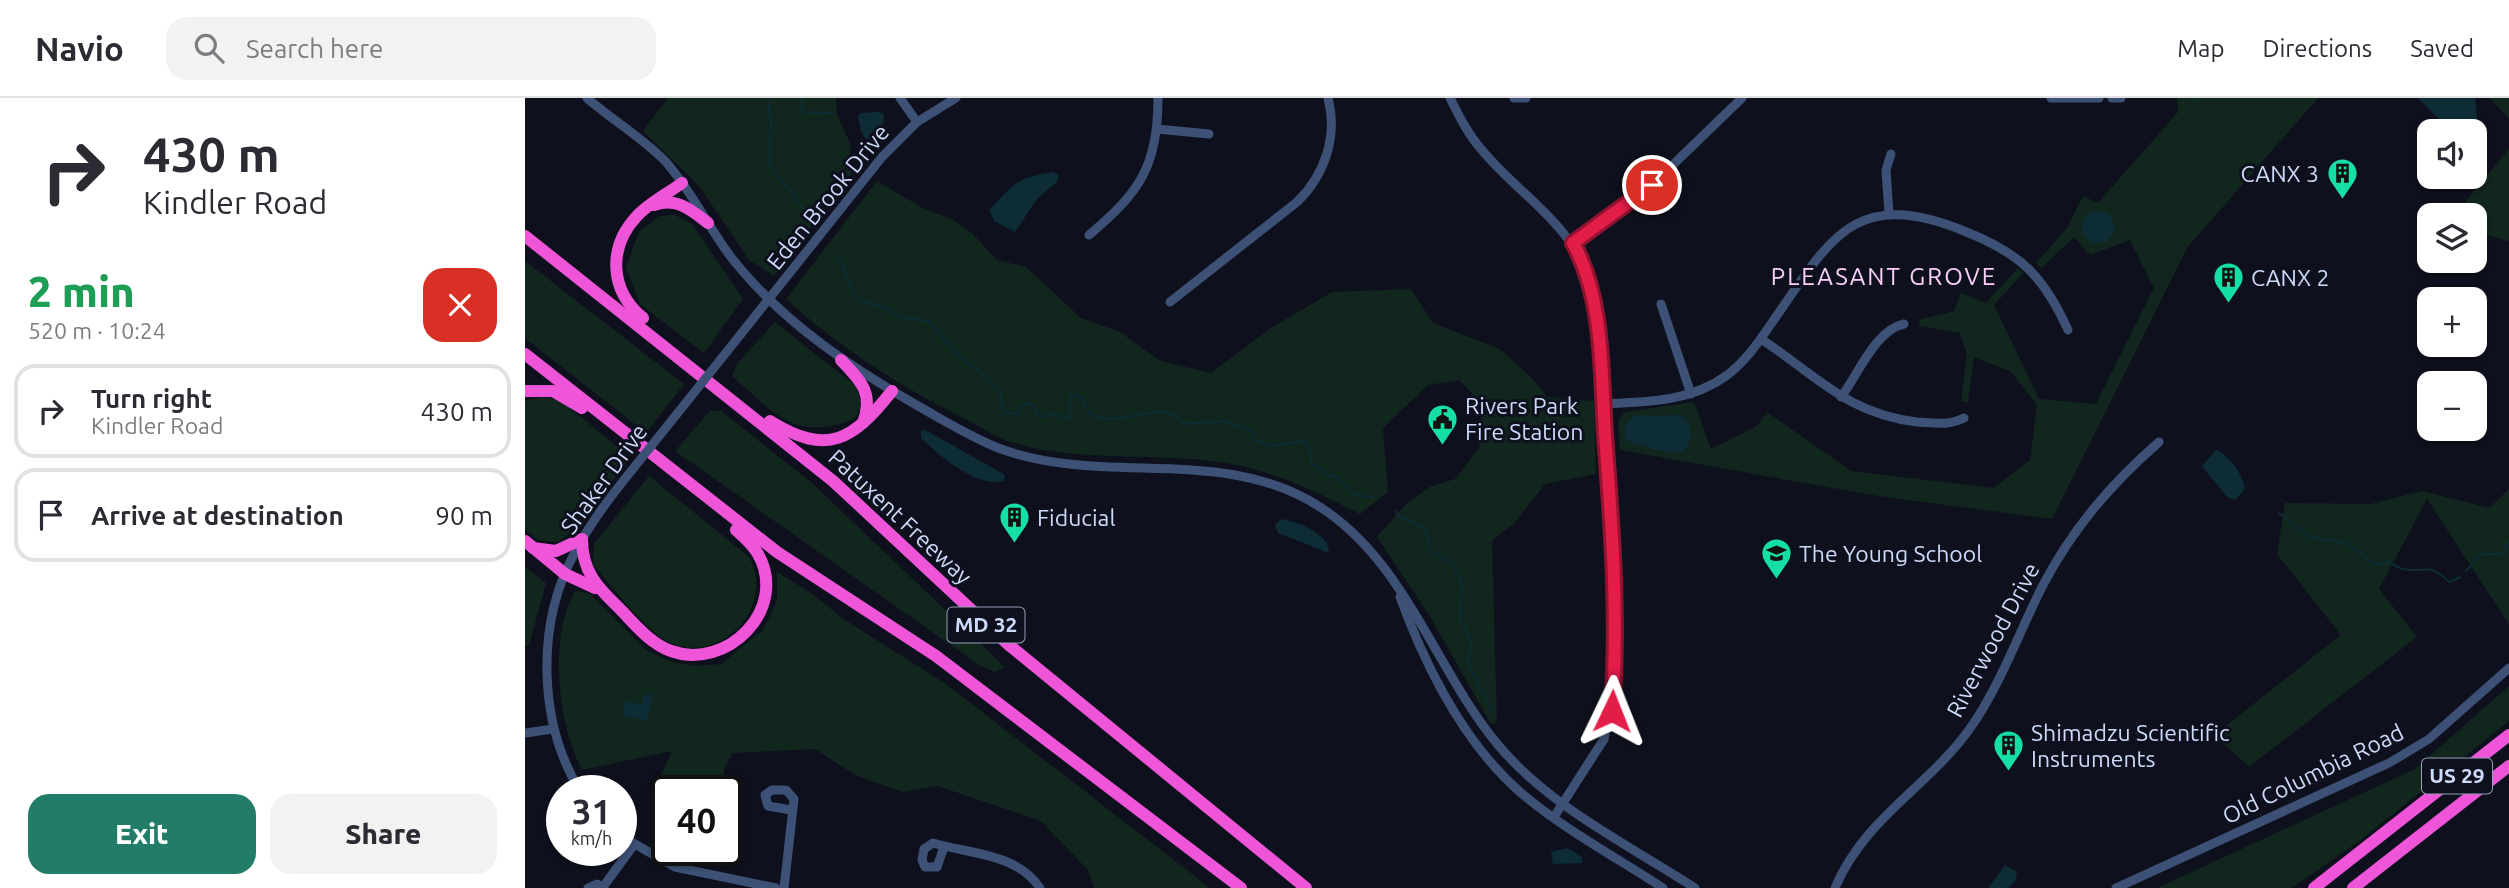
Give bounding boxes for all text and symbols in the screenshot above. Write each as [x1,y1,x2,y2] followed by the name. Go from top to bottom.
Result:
[166,17,656,80] search box
[190,29,228,67] icon: search
[35,30,124,67] text: Navio
[246,34,383,63] text: Search here
[2177,35,2224,62] text: Map
[2262,35,2372,62] text: Directions
[2410,35,2474,62] text: Saved
[762,119,894,274] street label: Eden Brook Drive
[2417,119,2487,441] map controls
[2417,119,2487,189] button: sound
[28,126,119,217] icon: right
[143,126,280,181] text: 430 m
[1622,155,1682,215] pin
[2325,157,2359,201] building icon: CANX 3
[2241,161,2319,186] place label: CANX 3
[1633,166,1671,204] icon: arrive
[143,184,327,220] text: Kindler Road
[2417,203,2487,273] button: layers
[2211,261,2245,305] building icon: CANX 2
[1771,263,1997,290] district label: PLEASANT GROVE
[2251,265,2329,290] place label: CANX 2
[28,268,135,315] text: 2 min
[423,268,497,342] button: close
[2417,287,2487,357] button: +
[28,318,166,343] text: 520 m · 10:24
[2417,371,2487,441] button: −
[91,384,212,413] text: Turn right
[32,392,70,430] icon: right
[1465,393,1583,444] place label: Rivers Park Fire Station
[421,397,493,426] text: 430 m
[1425,402,1459,446] public building icon: Rivers Park Fire Station
[91,413,223,438] text: Kindler Road
[555,419,652,538] street label: Shaker Drive
[824,444,977,589] street label: Patuxent Freeway
[32,496,70,534] icon: arrive
[91,501,344,530] text: Arrive at destination
[435,501,493,530] text: 90 m
[997,501,1031,545] building icon: Fiducial
[1037,505,1115,530] place label: Fiducial
[1759,537,1793,581] school or university icon: The Young School
[1799,541,1982,566] place label: The Young School
[1941,559,2044,721] street label: Riverwood Drive
[947,608,1025,642] road number: MD 32
[1575,674,1649,748] position arrow
[2218,719,2407,828] street label: Old Columbia Road
[2031,720,2230,771] place label: Shimadzu Scientific Instruments
[1991,729,2025,773] building icon: Shimadzu Scientific Instruments
[2422,758,2492,794] road number: US 29
[651,775,742,866] speed limit sign: 40
[572,791,611,831] text: 31
[28,794,256,874] button: Exit
[270,794,497,874] button: Share
[571,828,612,848] text: km/h

